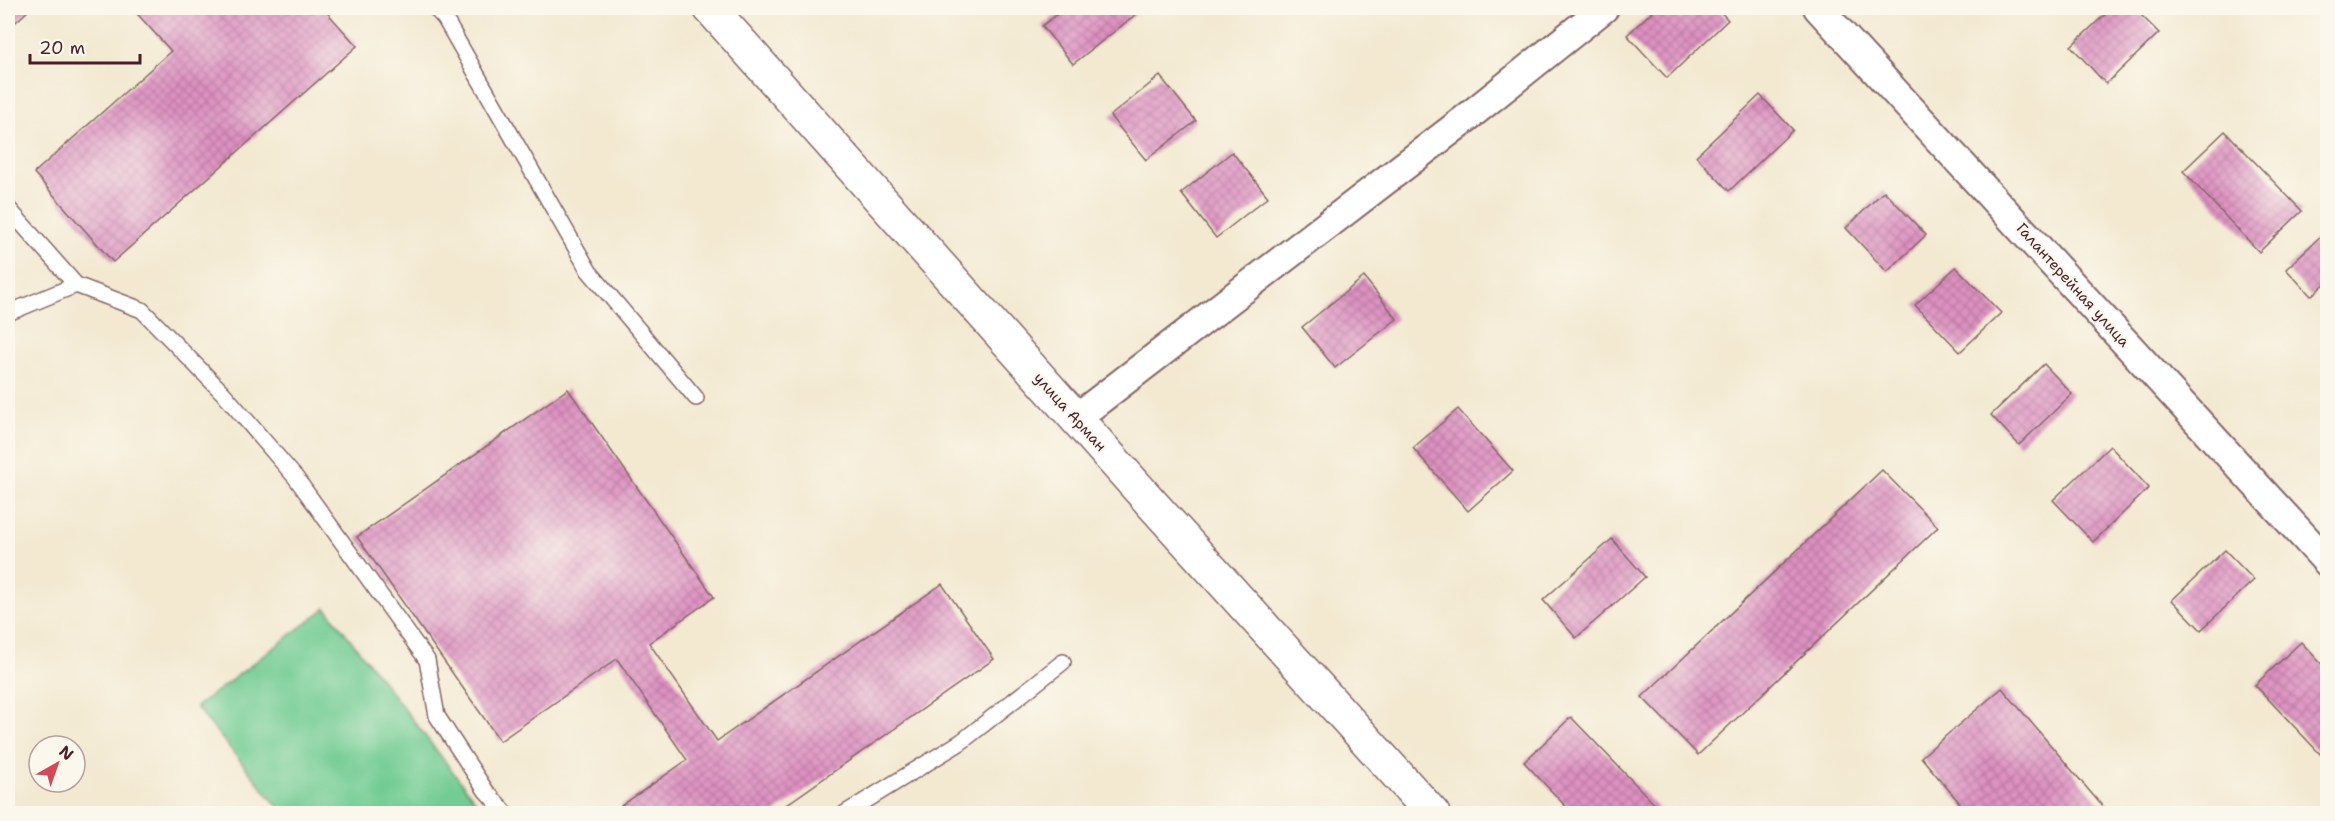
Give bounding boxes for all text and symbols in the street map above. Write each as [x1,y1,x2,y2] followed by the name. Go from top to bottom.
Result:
[30,27,140,65] scale bar
[39,36,85,60] text: 20 m
[2012,219,2135,352] street label: Галантерейная улица
[1029,368,1111,456] street label: улица Арман
[27,734,87,794] north arrow
[55,741,78,765] text: N

